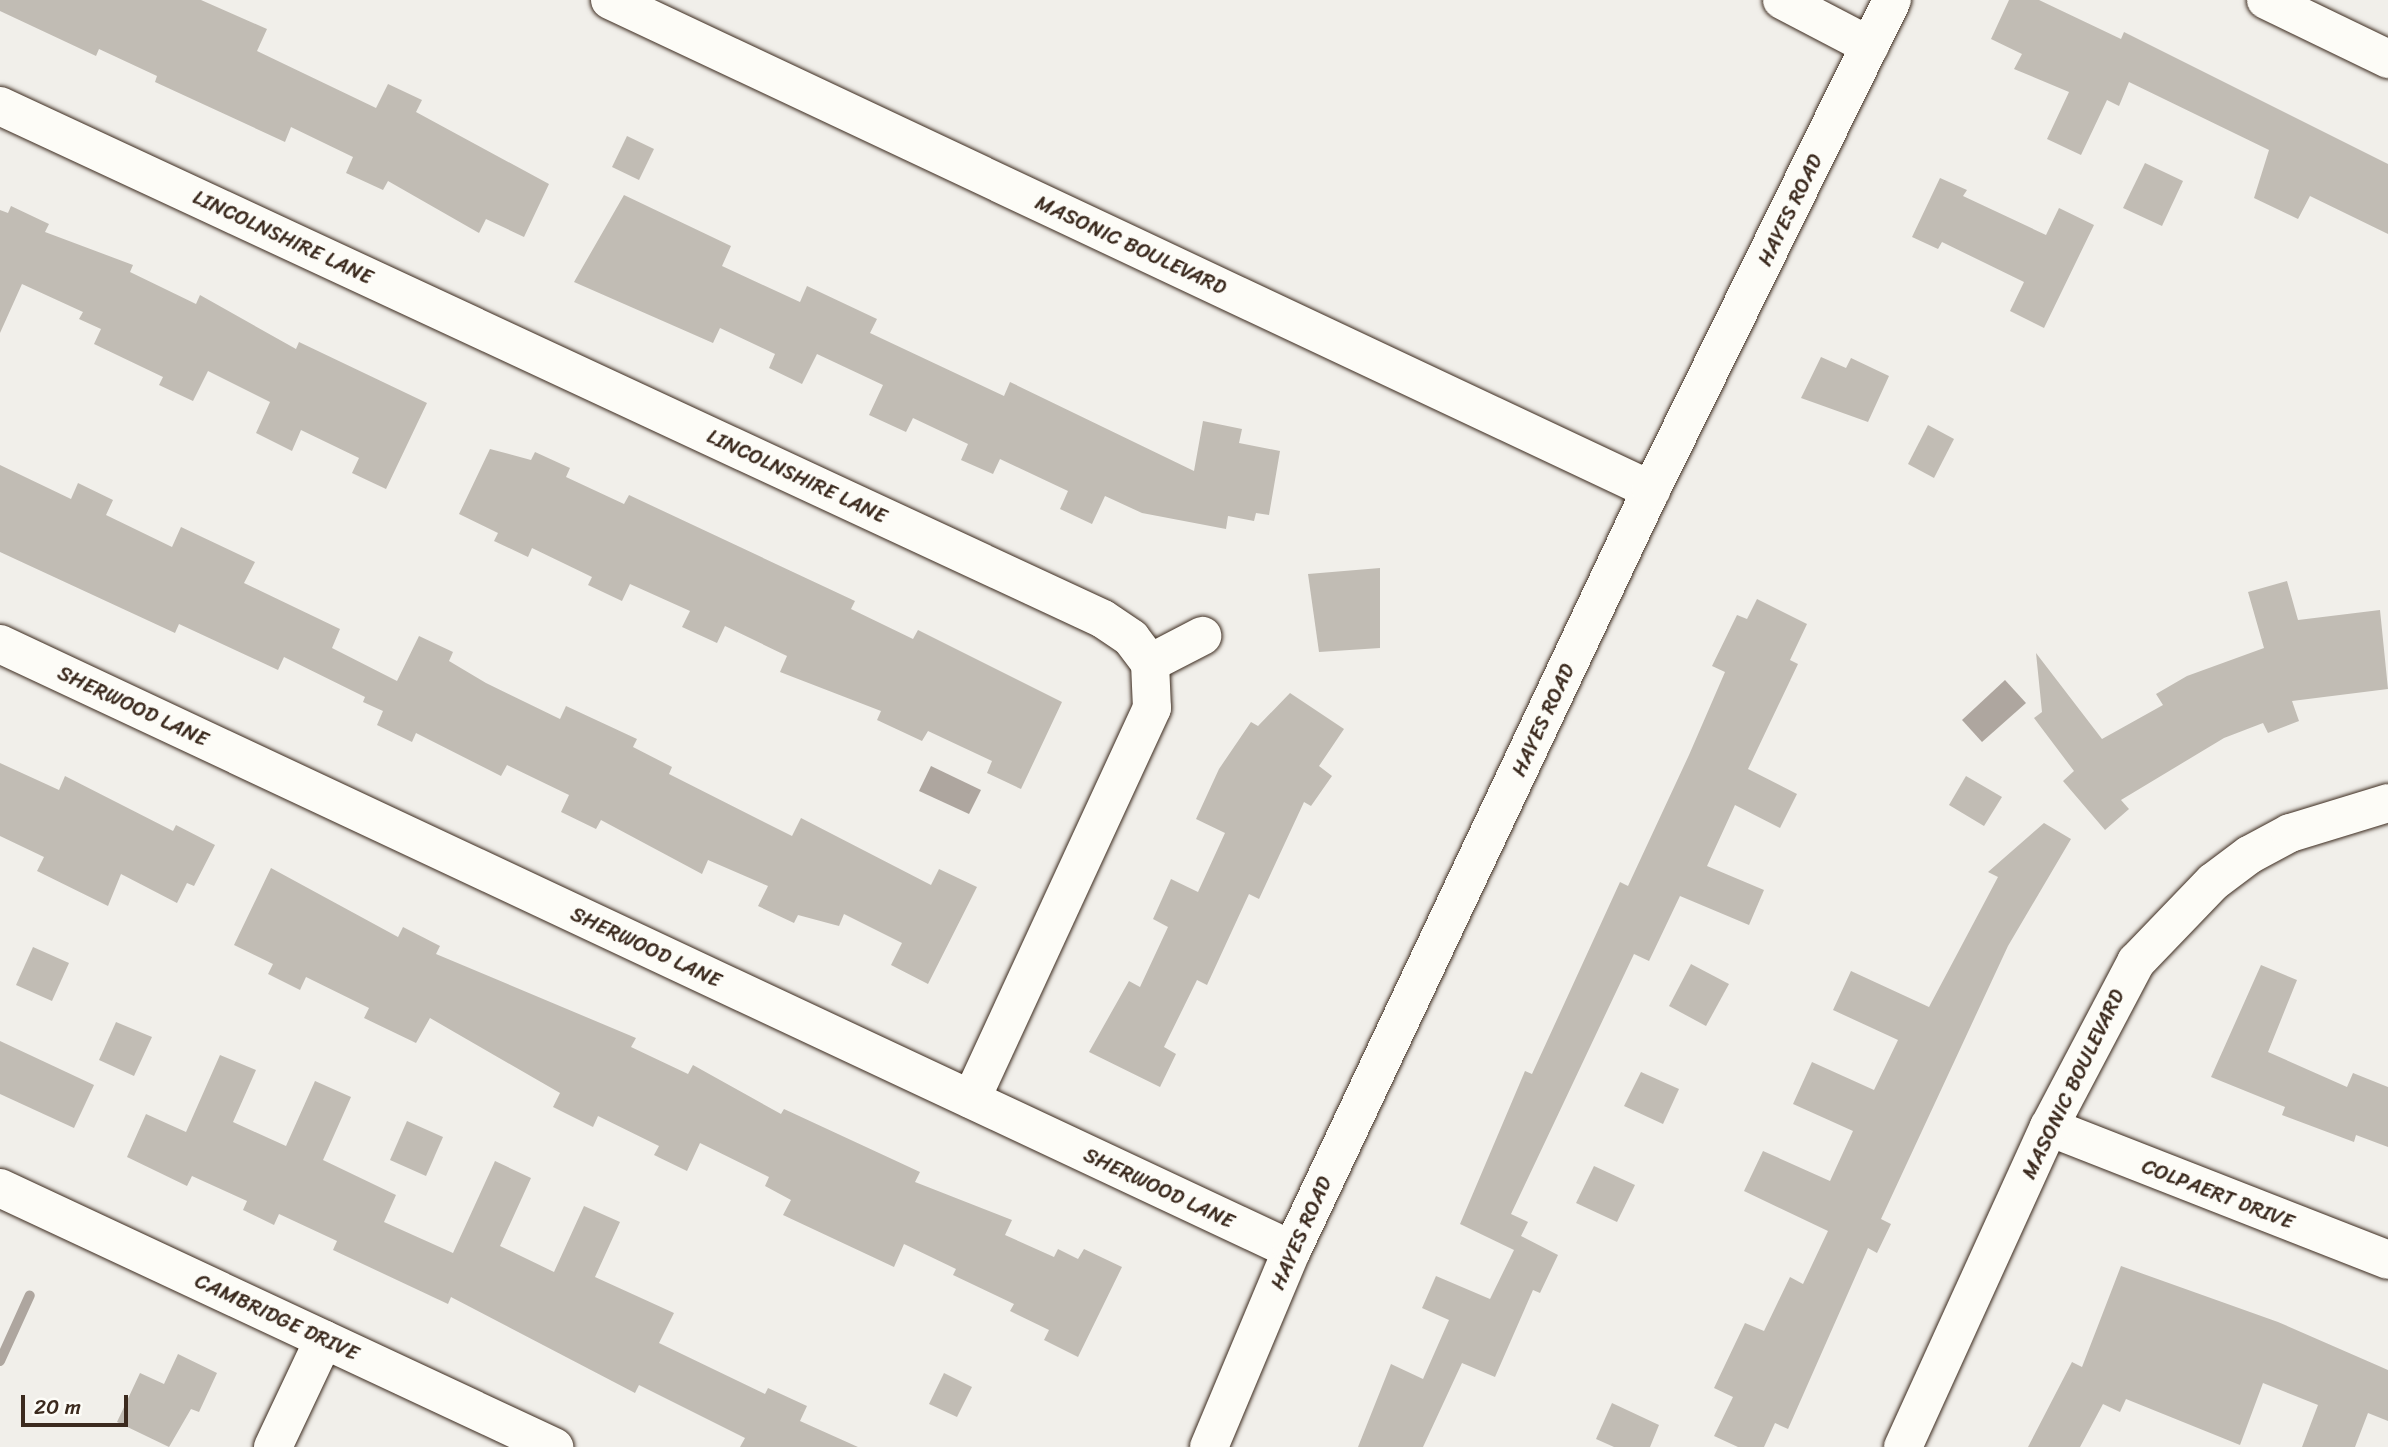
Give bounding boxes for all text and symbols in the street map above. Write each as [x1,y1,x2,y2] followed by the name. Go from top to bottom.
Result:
[1752,150,1828,270] street label: HAYES ROAD
[189,184,377,290] street label: LINCOLNSHIRE LANE
[1030,189,1232,301] street label: MASONIC BOULEVARD
[703,423,891,529] street label: LINCOLNSHIRE LANE
[54,660,212,752] street label: SHERWOOD LANE
[1506,660,1580,780] street label: HAYES ROAD
[567,901,725,993] street label: SHERWOOD LANE
[2015,984,2131,1184] street label: MASONIC BOULEVARD
[1080,1142,1238,1234] street label: SHERWOOD LANE
[2138,1153,2298,1235] street label: COLPAERT DRIVE
[1265,1173,1337,1293] street label: HAYES ROAD
[191,1268,363,1366] street label: CAMBRIDGE DRIVE
[24,1380,131,1424] scale bar
[34,1388,81,1426] text: 20 m

